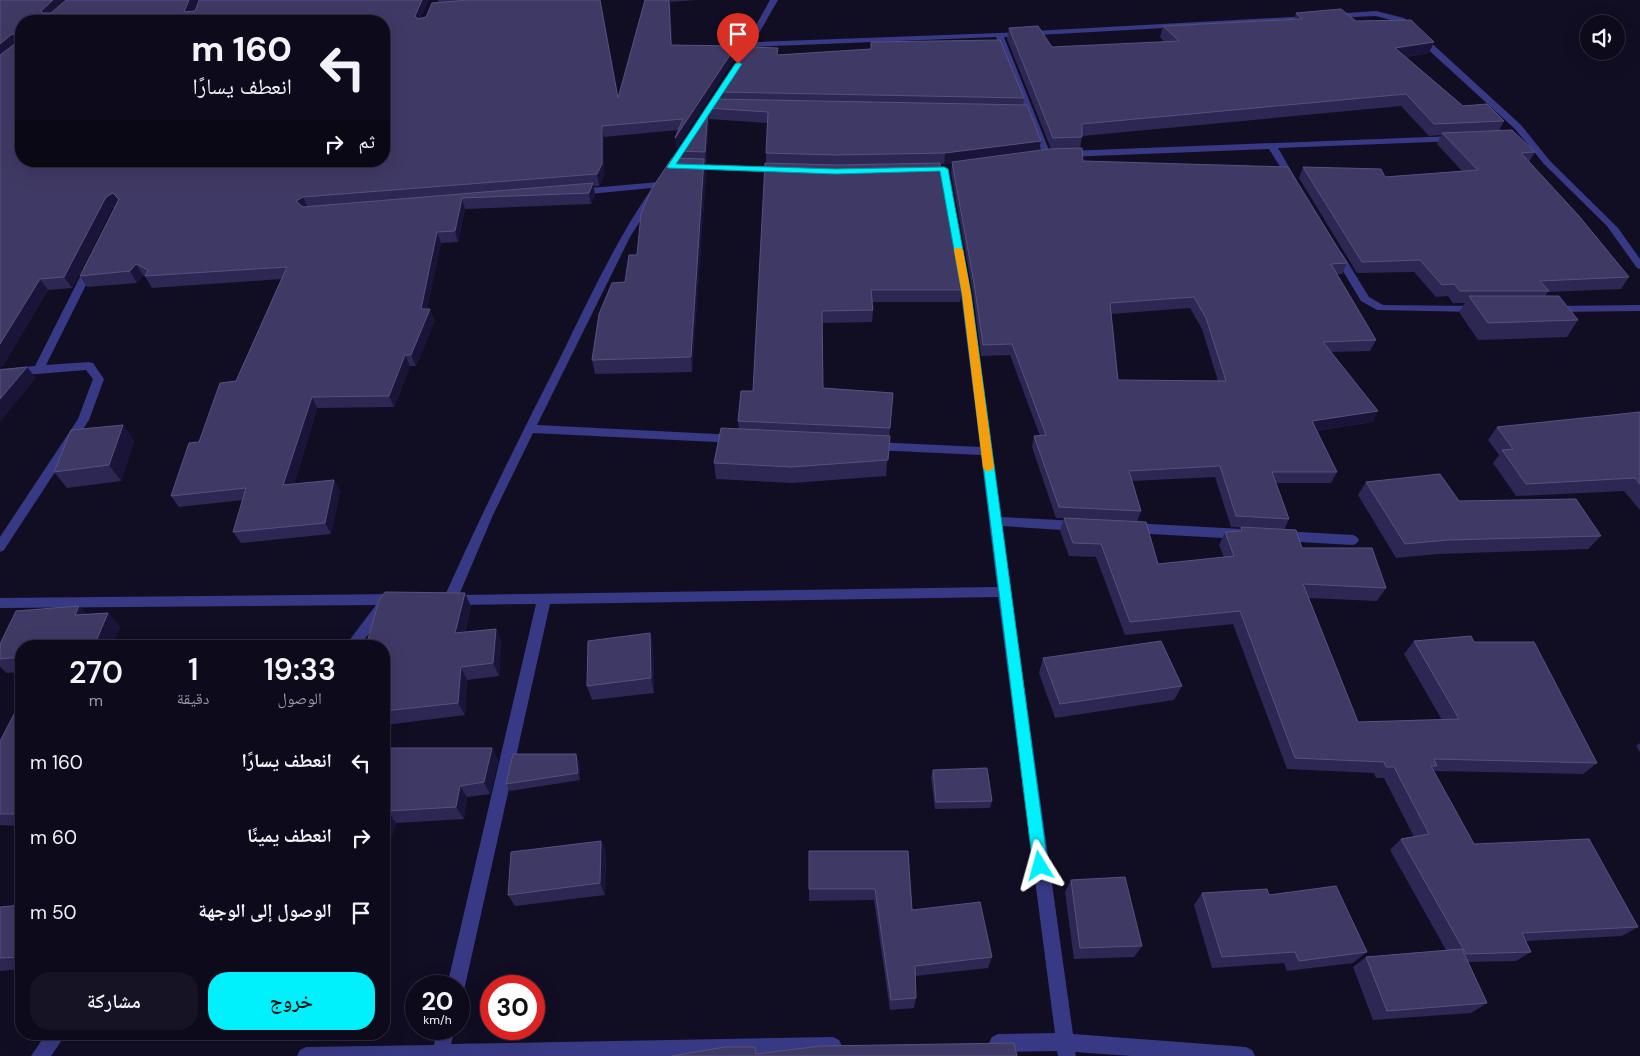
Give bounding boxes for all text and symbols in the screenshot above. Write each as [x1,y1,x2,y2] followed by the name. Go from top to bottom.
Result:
[717,13,759,64] pin
[1580,15,1625,60] map controls
[1580,15,1625,60] button: sound
[724,20,752,48] icon: arrive
[191,26,292,72] text: 160 m
[310,35,375,100] icon: left
[193,72,292,101] text: انعطف يسارًا
[358,129,375,154] text: ثم
[320,130,348,158] icon: right
[188,650,198,689] text: 1
[263,650,336,689] text: 19:33
[69,653,123,692] text: 270
[177,688,209,709] text: دقيقة
[278,688,322,709] text: الوصول
[89,690,103,711] text: m
[241,748,332,773] text: انعطف يسارًا
[347,749,375,777] icon: left
[30,750,83,775] text: 160 m
[247,823,332,848] text: انعطف يمينًا
[347,824,375,852] icon: right
[30,825,77,850] text: 60 m
[1013,839,1065,891] position arrow
[198,898,332,923] text: الوصول إلى الوجهة
[347,899,375,927] icon: arrive
[30,900,77,925] text: 50 m
[30,972,198,1030] button: مشاركة
[208,972,375,1030] button: خروج
[480,975,545,1040] speed limit sign: 30
[422,985,453,1018] text: 20
[423,1012,452,1028] text: km/h

